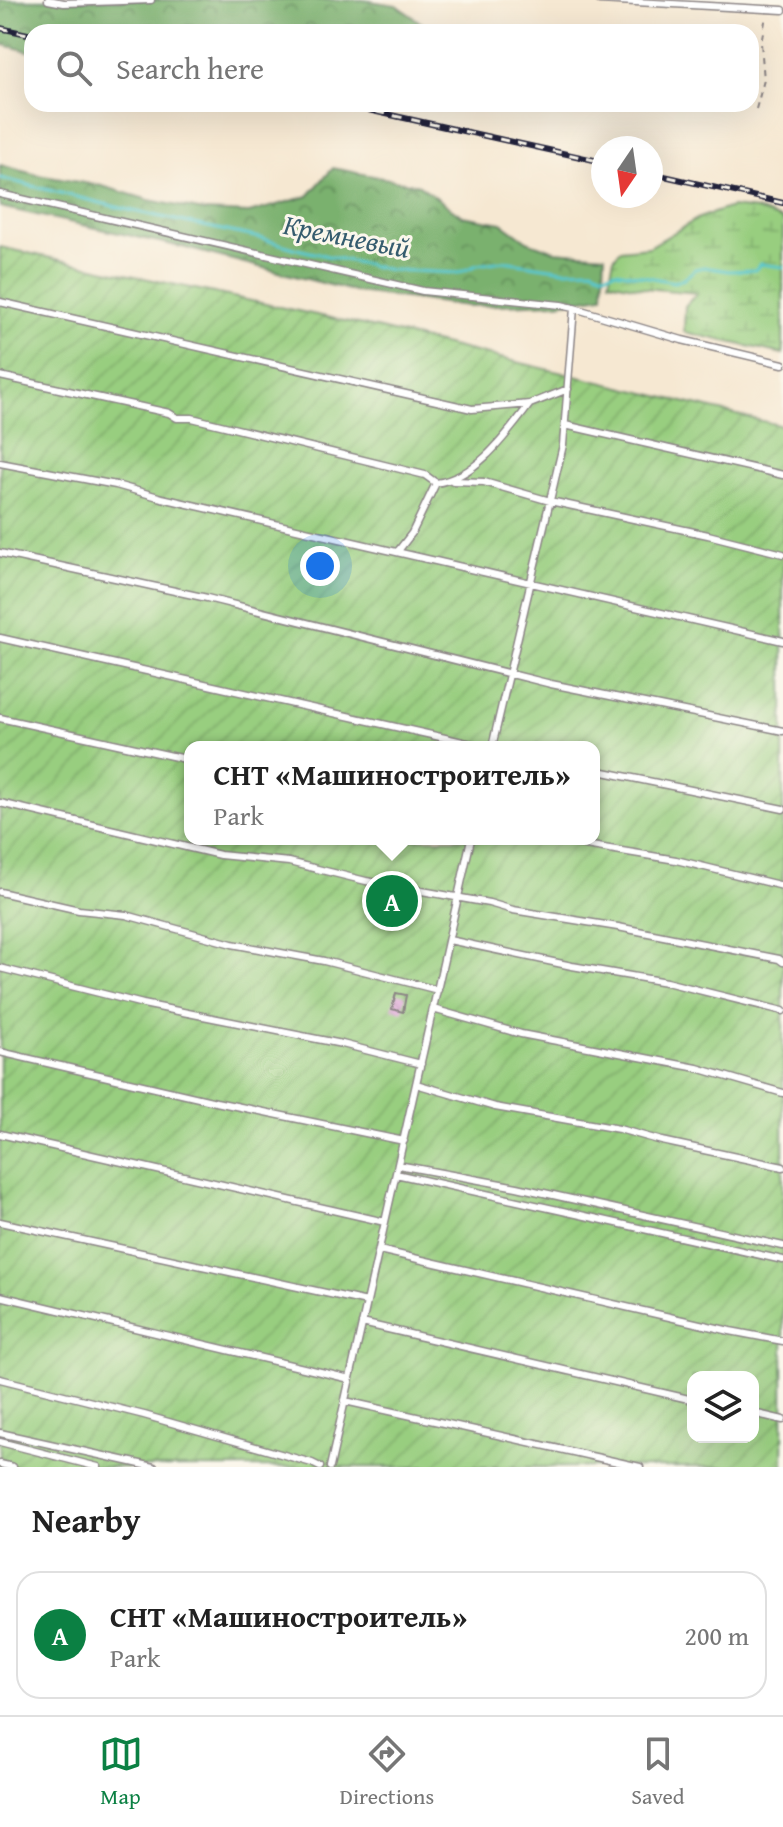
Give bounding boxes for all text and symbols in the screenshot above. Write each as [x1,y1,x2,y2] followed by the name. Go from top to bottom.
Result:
[24,24,759,112] search box
[52,46,96,90] icon: search
[116,46,264,90] text: Search here
[591,136,663,208] north arrow
[280,203,414,268] water label: Кремневый
[300,546,340,586] your location
[184,741,600,845] popup
[213,752,571,796] text: СНТ «Машиностроитель»
[213,796,264,835] text: Park
[366,871,418,931] pin: A
[687,1371,759,1443] map controls
[687,1371,759,1443] button: layers
[32,1495,141,1544] text: Nearby
[110,1594,467,1638] text: СНТ «Машиностроитель»
[52,1616,68,1655] text: A
[684,1616,749,1655] text: 200 m
[110,1638,160,1677] text: Park
[99,1732,143,1812] tab: Map
[340,1732,434,1812] tab: Directions
[631,1732,684,1812] tab: Saved

